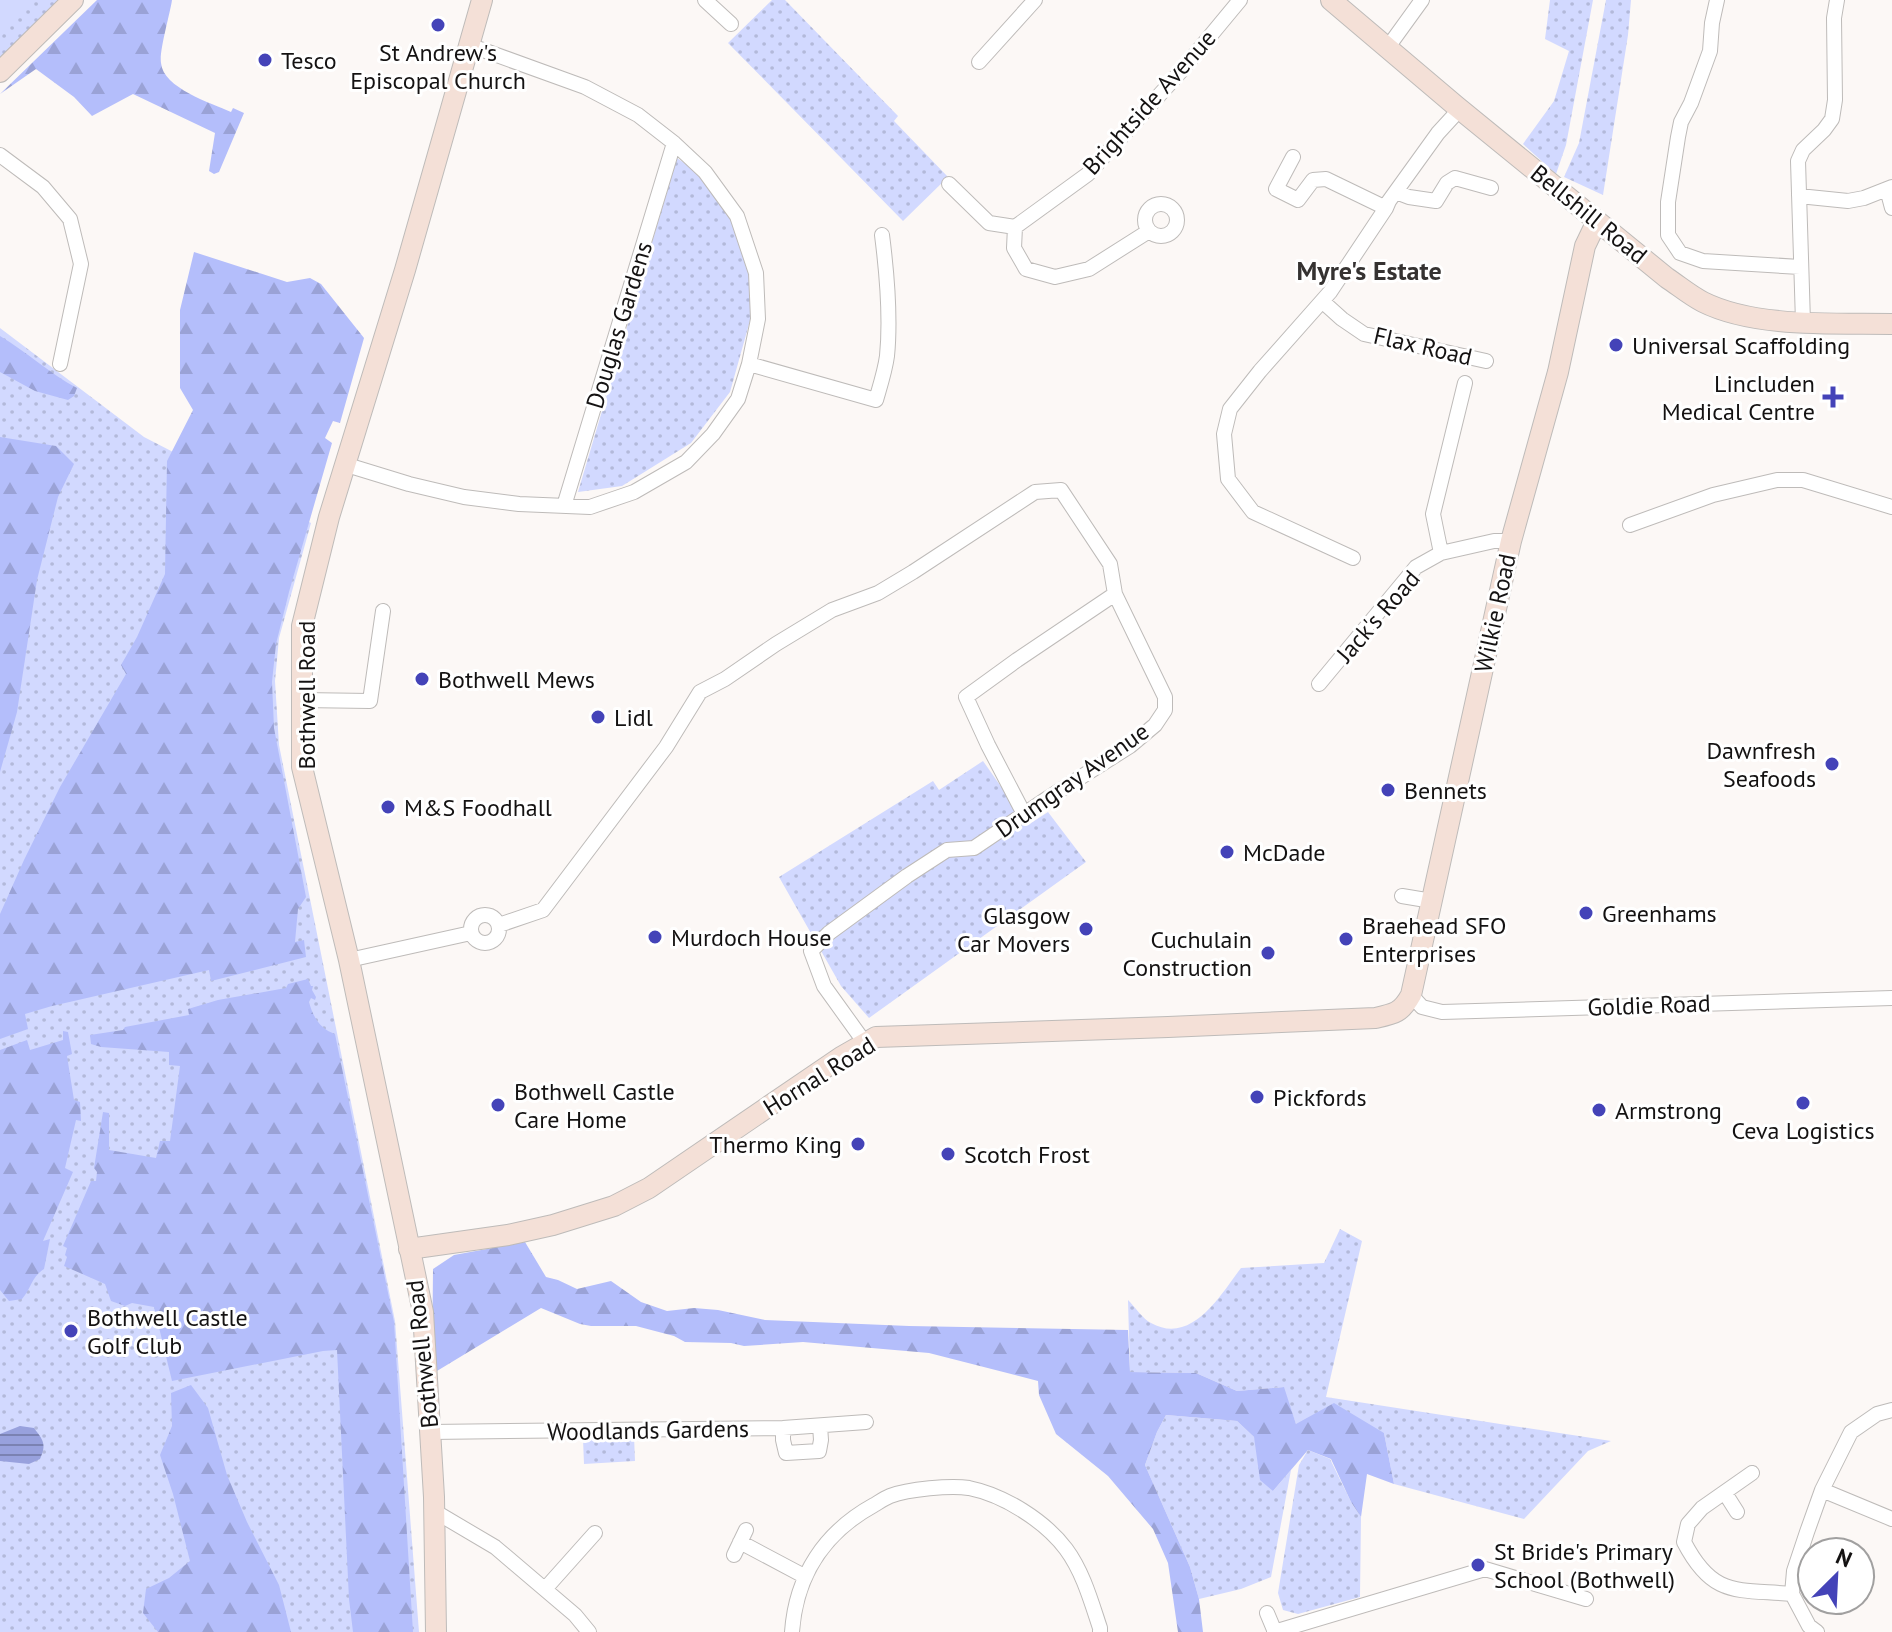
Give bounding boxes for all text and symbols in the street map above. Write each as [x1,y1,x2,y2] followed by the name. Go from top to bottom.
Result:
[429,16,447,34] marker: St Andrew's Episcopal Church
[1076,23,1222,181] street label: Brightside Avenue
[350,37,526,96] place label: St Andrew's Episcopal Church
[281,45,337,76] place label: Tesco
[256,51,274,69] marker: Tesco
[1524,158,1654,270] street label: Bellshill Road
[579,238,659,412] street label: Douglas Gardens
[1296,254,1442,287] district label: Myre's Estate
[1371,320,1475,372] street label: Flax Road
[1632,330,1850,361] place label: Universal Scaffolding
[1607,336,1625,354] marker: Universal Scaffolding
[1662,368,1815,427] place label: Lincluden Medical Centre
[1822,386,1844,408] marker: Lincluden Medical Centre
[1467,551,1523,675] street label: Wilkie Road
[1329,563,1427,669] street label: Jack's Road
[291,621,322,769] street label: Bothwell Road
[438,664,595,695] place label: Bothwell Mews
[413,670,431,688] marker: Bothwell Mews
[614,702,653,733] place label: Lidl
[589,708,607,726] marker: Lidl
[989,716,1155,844] street label: Drumgray Avenue
[1706,735,1816,794] place label: Dawnfresh Seafoods
[1823,755,1841,773] marker: Dawnfresh Seafoods
[1404,775,1487,806] place label: Bennets
[1379,781,1397,799] marker: Bennets
[404,792,552,823] place label: M&S Foodhall
[379,798,397,816] marker: M&S Foodhall
[1243,837,1326,868] place label: McDade
[1218,843,1236,861] marker: McDade
[1602,898,1717,929] place label: Greenhams
[957,900,1070,959] place label: Glasgow Car Movers
[1577,904,1595,922] marker: Greenhams
[1362,910,1506,969] place label: Braehead SFO Enterprises
[1077,920,1095,938] marker: Glasgow Car Movers
[671,922,831,953] place label: Murdoch House
[1122,924,1252,983] place label: Cuchulain Construction
[646,928,664,946] marker: Murdoch House
[1337,930,1355,948] marker: Braehead SFO Enterprises
[1259,944,1277,962] marker: Cuchulain Construction
[1587,987,1711,1023] street label: Goldie Road
[757,1029,881,1123] street label: Hornal Road
[514,1076,675,1135] place label: Bothwell Castle Care Home
[1273,1082,1367,1113] place label: Pickfords
[1248,1088,1266,1106] marker: Pickfords
[1794,1094,1812,1112] marker: Ceva Logistics
[1615,1095,1722,1126] place label: Armstrong
[489,1096,507,1114] marker: Bothwell Castle Care Home
[1590,1101,1608,1119] marker: Armstrong
[1731,1115,1875,1146] place label: Ceva Logistics
[709,1129,842,1160] place label: Thermo King
[849,1135,867,1153] marker: Thermo King
[964,1139,1090,1170] place label: Scotch Frost
[939,1145,957,1163] marker: Scotch Frost
[399,1278,445,1430] street label: Bothwell Road
[87,1302,248,1361] place label: Bothwell Castle Golf Club
[62,1322,80,1340] marker: Bothwell Castle Golf Club
[547,1413,749,1447] street label: Woodlands Gardens
[1494,1536,1675,1595] place label: St Bride's Primary School (Bothwell)
[1796,1536,1876,1616] north arrow
[1832,1542,1856,1573] text: N
[1469,1556,1487,1574] marker: St Bride's Primary School (Bothwell)

